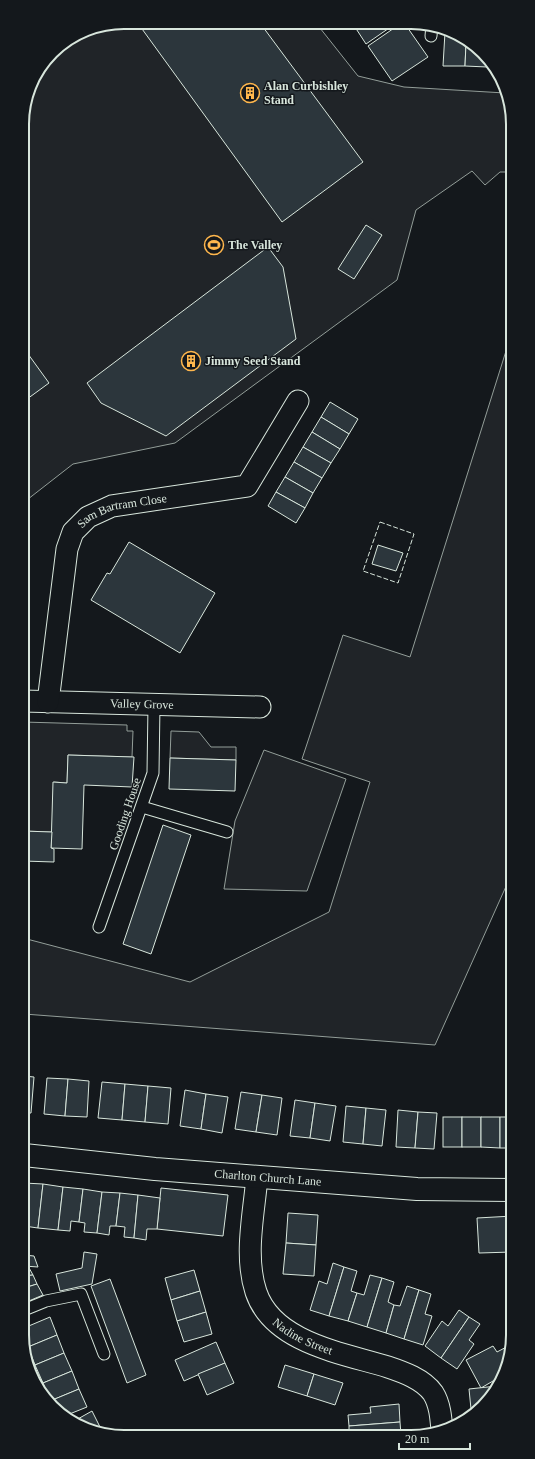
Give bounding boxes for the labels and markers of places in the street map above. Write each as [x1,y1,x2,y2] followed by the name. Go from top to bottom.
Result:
[264,79,348,107] place label: Alan Curbishley Stand
[239,82,261,104] building icon: Alan Curbishley Stand
[203,234,225,256] sports icon: The Valley
[228,238,282,252] place label: The Valley
[180,350,202,372] building icon: Jimmy Seed Stand
[205,354,301,368] place label: Jimmy Seed Stand

